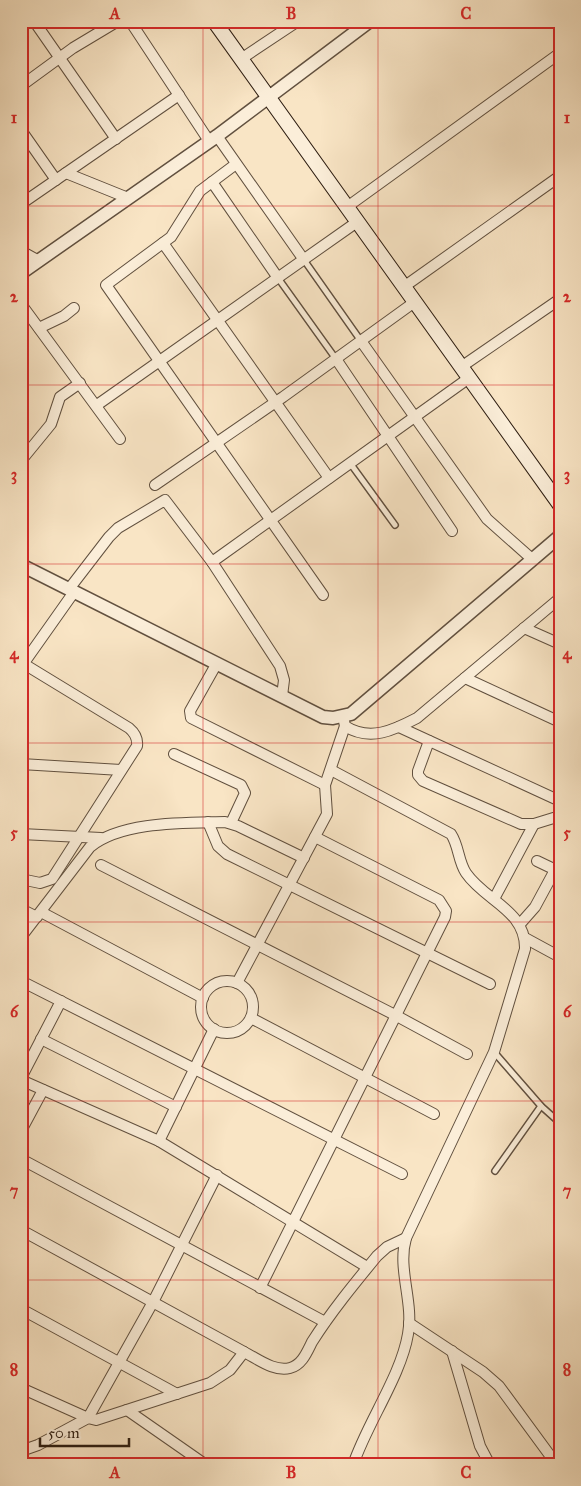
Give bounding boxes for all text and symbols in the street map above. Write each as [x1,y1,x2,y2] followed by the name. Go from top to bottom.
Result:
[109,4,121,23] text: A
[286,4,296,23] text: B
[461,4,472,23] text: C
[11,108,18,127] text: 1
[564,108,571,127] text: 1
[10,287,19,306] text: 2
[563,287,572,306] text: 2
[11,465,17,485] text: 3
[564,465,570,485] text: 3
[10,644,20,664] text: 4
[563,644,573,664] text: 4
[10,823,18,842] text: 5
[563,823,571,842] text: 5
[10,1002,19,1021] text: 6
[563,1002,572,1021] text: 6
[10,1181,19,1200] text: 7
[563,1181,572,1200] text: 7
[10,1360,18,1379] text: 8
[563,1360,571,1379] text: 8
[40,1416,129,1448] scale bar
[48,1424,80,1442] text: 50 m
[109,1463,121,1482] text: A
[286,1463,296,1482] text: B
[461,1463,472,1482] text: C

